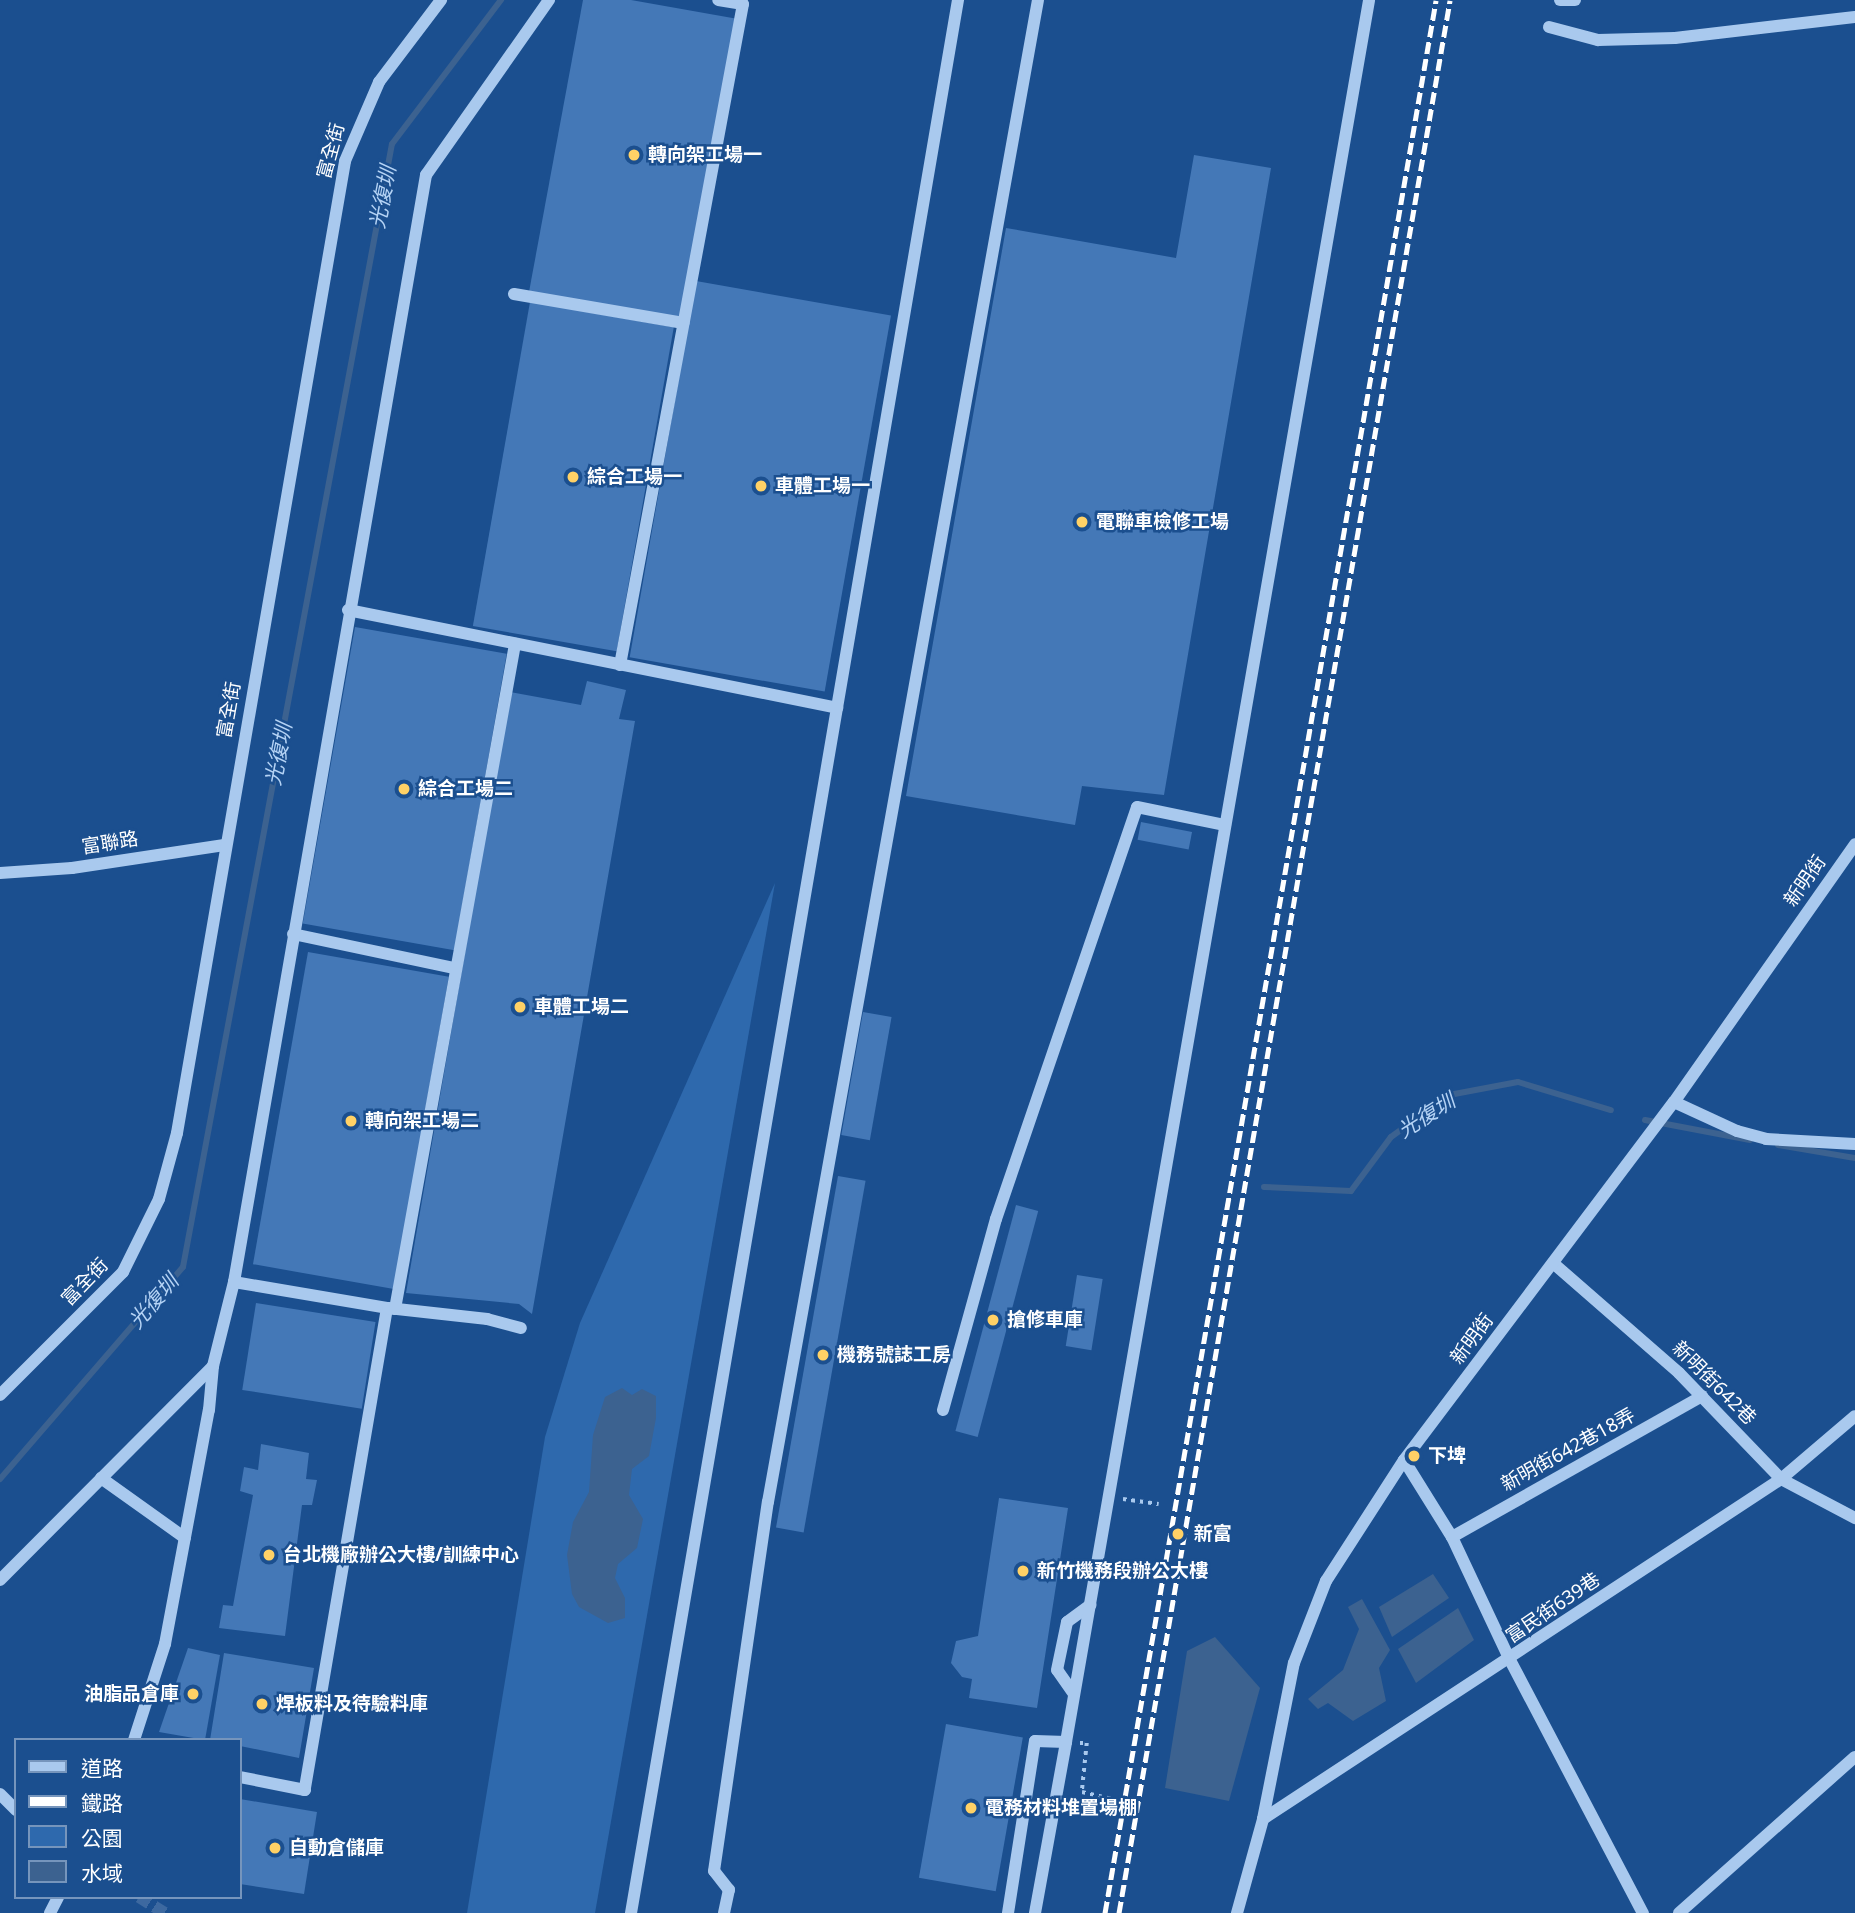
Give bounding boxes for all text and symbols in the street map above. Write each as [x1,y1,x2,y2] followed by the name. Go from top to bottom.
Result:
[313,121,349,181] street label: 富全街
[648,144,762,166] place label: 轉向架工場一
[626,147,642,163] marker: 轉向架工場一
[364,164,400,230] water label: 光復圳
[587,466,682,488] place label: 綜合工場一
[565,469,581,485] marker: 綜合工場一
[775,475,870,497] place label: 車體工場一
[753,478,769,494] marker: 車體工場一
[1096,511,1229,533] place label: 電聯車檢修工場
[1074,514,1090,530] marker: 電聯車檢修工場
[213,680,245,740] street label: 富全街
[260,721,296,787] water label: 光復圳
[418,778,513,800] place label: 綜合工場二
[396,781,412,797] marker: 綜合工場二
[80,827,140,859] street label: 富聯路
[1779,851,1831,911] street label: 新明街
[534,996,629,1018] place label: 車體工場二
[512,999,528,1015] marker: 車體工場二
[1393,1088,1459,1142] water label: 光復圳
[365,1110,479,1132] place label: 轉向架工場二
[343,1113,359,1129] marker: 轉向架工場二
[57,1254,113,1310] street label: 富全街
[123,1269,183,1333] water label: 光復圳
[1007,1309,1083,1331] place label: 搶修車庫
[1446,1309,1498,1369] street label: 新明街
[985,1312,1001,1328] marker: 搶修車庫
[1668,1337,1760,1429] street label: 新明街642巷
[837,1344,951,1366] place label: 機務號誌工房
[815,1347,831,1363] marker: 機務號誌工房
[1497,1404,1639,1496] street label: 新明街642巷18弄
[1428,1445,1466,1467] place label: 下埤
[1406,1448,1422,1464] marker: 下埤
[1194,1523,1232,1545] place label: 新富
[1168,1524,1188,1544] marker: 新富
[283,1544,519,1566] place label: 台北機廠辦公大樓/訓練中心
[261,1547,277,1563] marker: 台北機廠辦公大樓/訓練中心
[1037,1560,1208,1582] place label: 新竹機務段辦公大樓
[1015,1563,1031,1579] marker: 新竹機務段辦公大樓
[1502,1568,1604,1648] street label: 富民街639巷
[84,1683,179,1705] place label: 油脂品倉庫
[185,1686,201,1702] marker: 油脂品倉庫
[276,1693,428,1715] place label: 焊板料及待驗料庫
[254,1696,270,1712] marker: 焊板料及待驗料庫
[14,1738,242,1899] legend
[81,1754,123,1782] text: 道路
[81,1789,123,1817] text: 鐵路
[985,1797,1137,1819] place label: 電務材料堆置場棚
[963,1800,979,1816] marker: 電務材料堆置場棚
[81,1824,123,1852] text: 公園
[289,1837,384,1859] place label: 自動倉儲庫
[267,1840,283,1856] marker: 自動倉儲庫
[81,1859,123,1887] text: 水域

